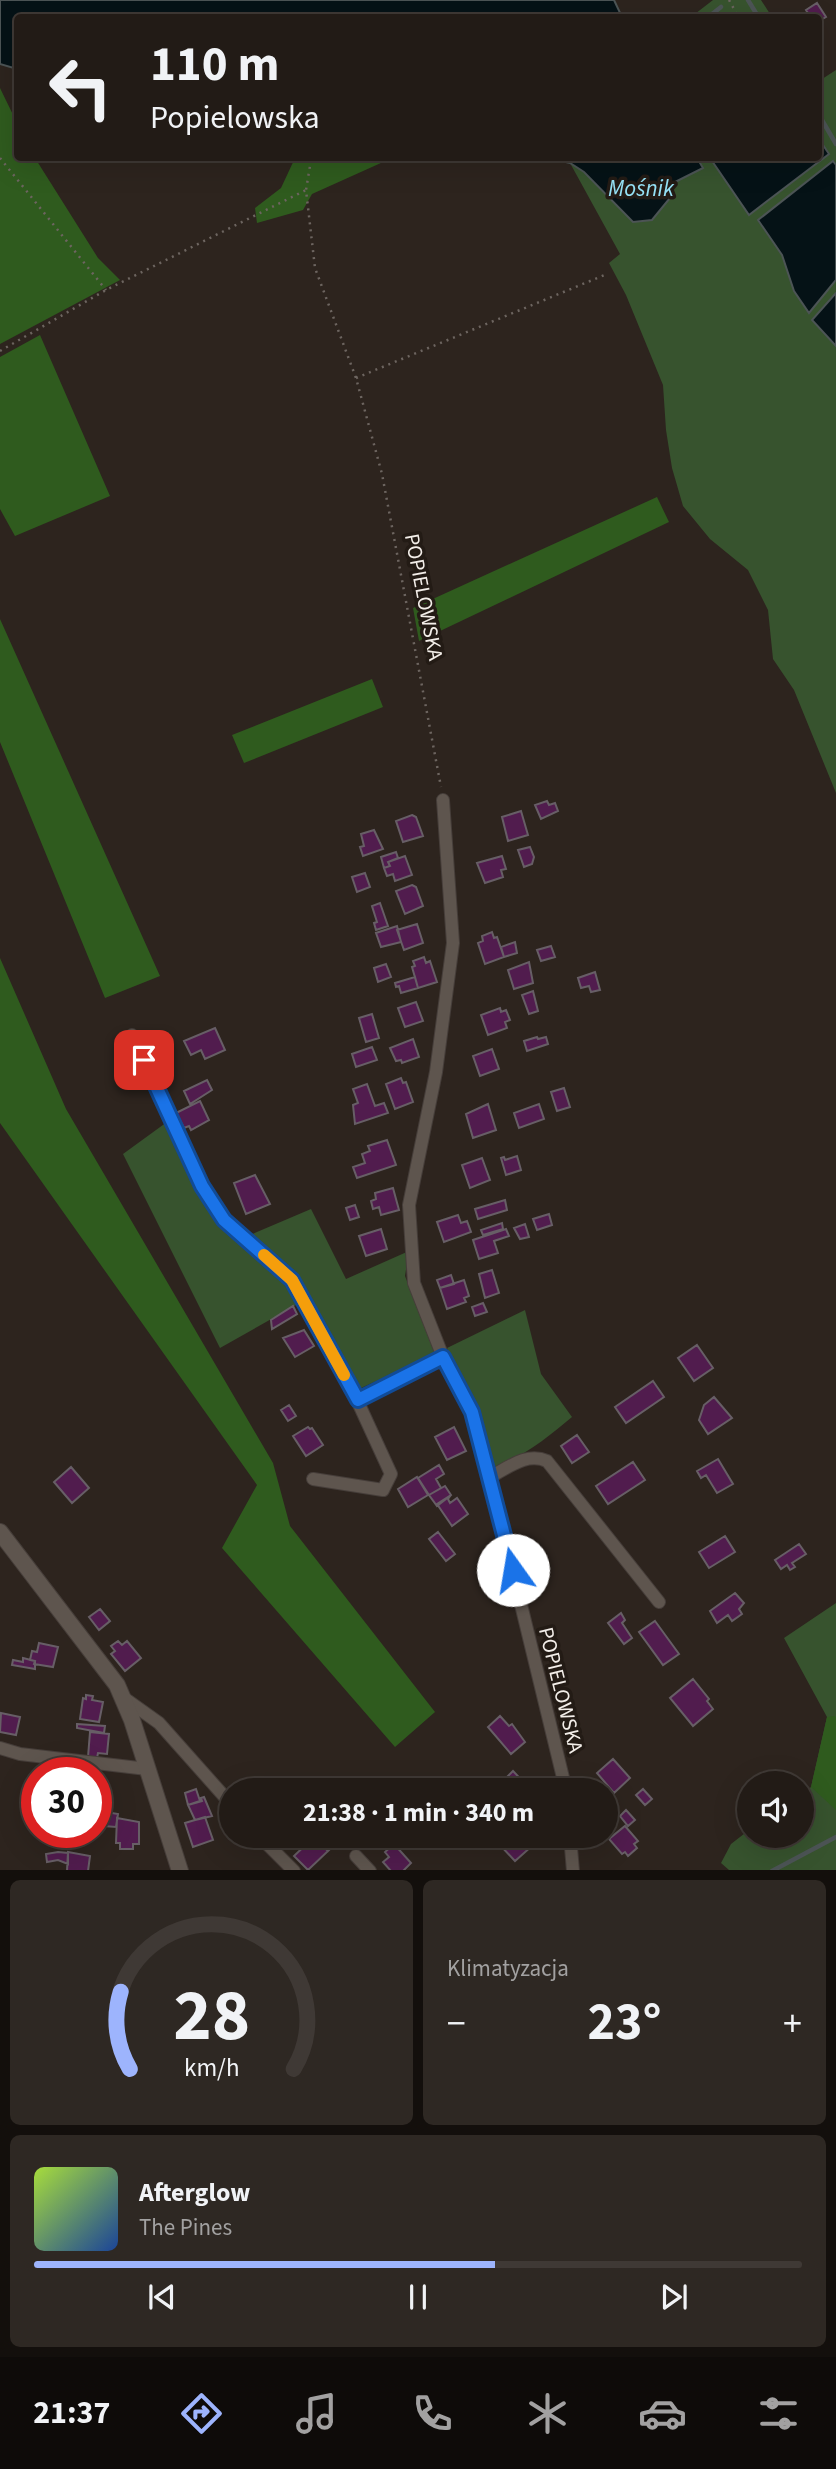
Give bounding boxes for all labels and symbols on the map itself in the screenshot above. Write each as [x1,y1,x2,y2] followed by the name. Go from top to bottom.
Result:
[608,172,675,205] water label: Mośnik
[397,531,451,664] street label: POPIELOWSKA
[114,1030,174,1090] pin
[476,1533,550,1607] position arrow
[531,1624,591,1757] street label: POPIELOWSKA
[21,1757,112,1848] speed limit sign: 30

